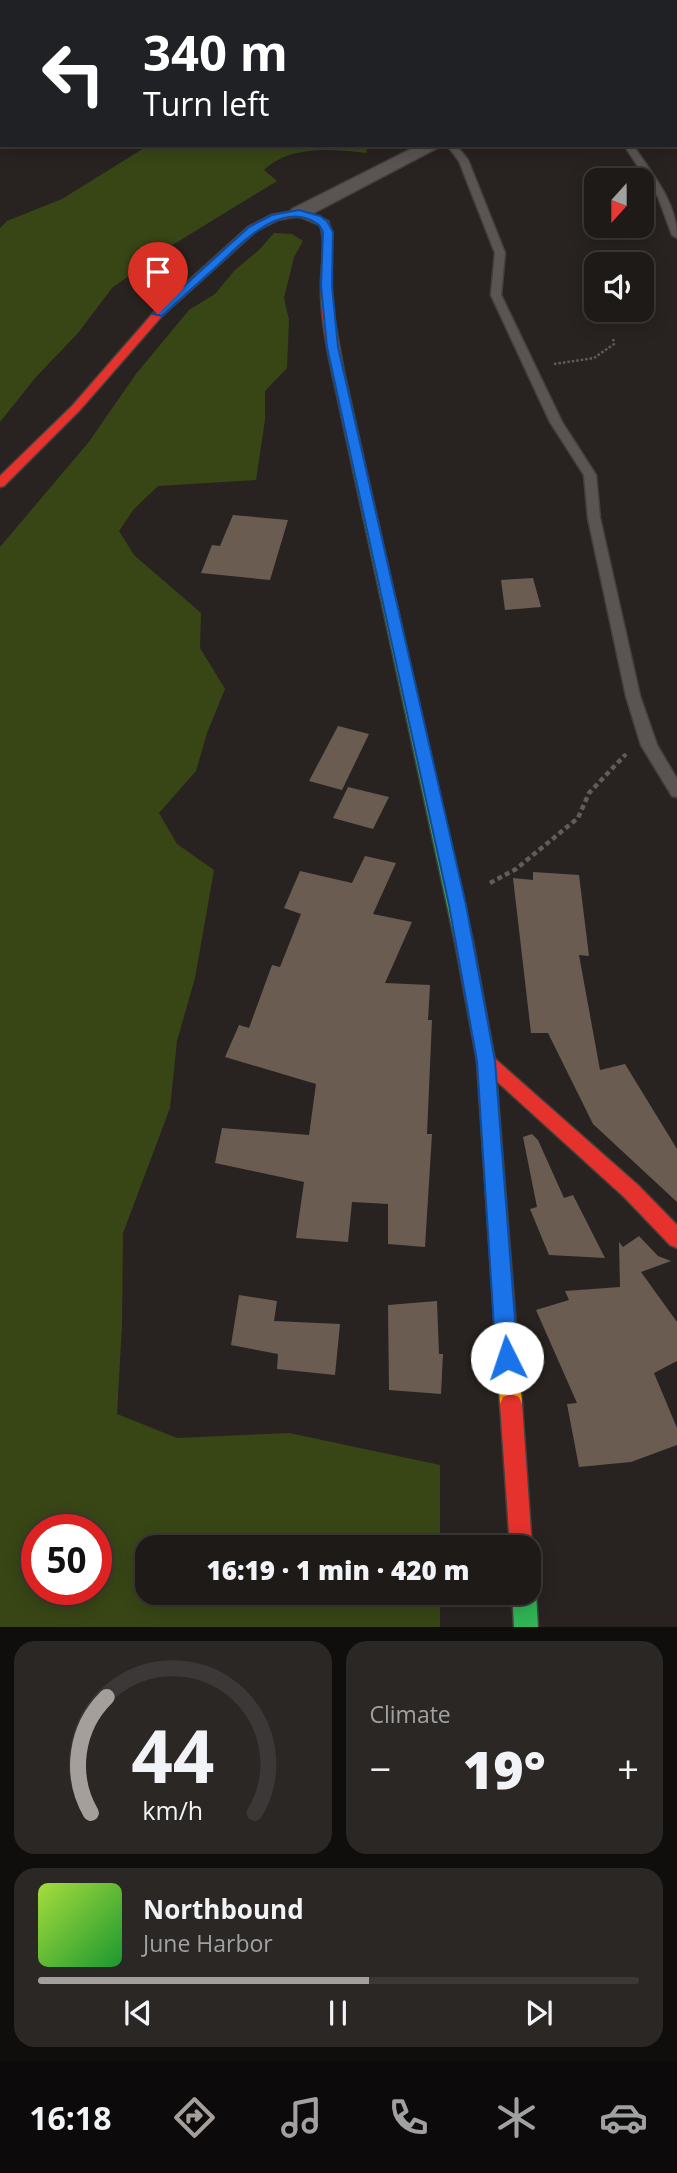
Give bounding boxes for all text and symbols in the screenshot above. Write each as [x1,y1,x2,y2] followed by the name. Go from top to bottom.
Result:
[143,19,288,85] text: 340 m
[28,28,119,119] icon: left
[143,82,269,125] text: Turn left
[584,168,654,238] north arrow
[584,168,654,322] map controls
[128,242,188,314] pin
[584,252,654,322] button: sound
[139,253,177,291] icon: arrive
[470,1321,544,1395] position arrow
[21,1514,112,1605] speed limit sign: 50
[207,1552,469,1588] text: 16:19 · 1 min · 420 m
[370,1698,451,1730] text: Climate
[131,1706,214,1805] text: 44
[463,1733,546,1804] text: 19°
[370,1742,391,1794] text: −
[617,1742,639,1794] text: +
[142,1793,203,1827] text: km/h
[143,1891,304,1927] text: Northbound
[143,1927,273,1959] text: June Harbor
[119,1994,157,2032] icon: previous
[319,1994,357,2032] icon: pause
[520,1994,558,2032] icon: next
[170,2093,219,2142] icon: directions
[277,2093,326,2142] icon: music
[384,2093,433,2142] icon: phone
[492,2093,541,2142] icon: climate
[599,2093,648,2142] icon: car
[29,2096,111,2139] text: 16:18

